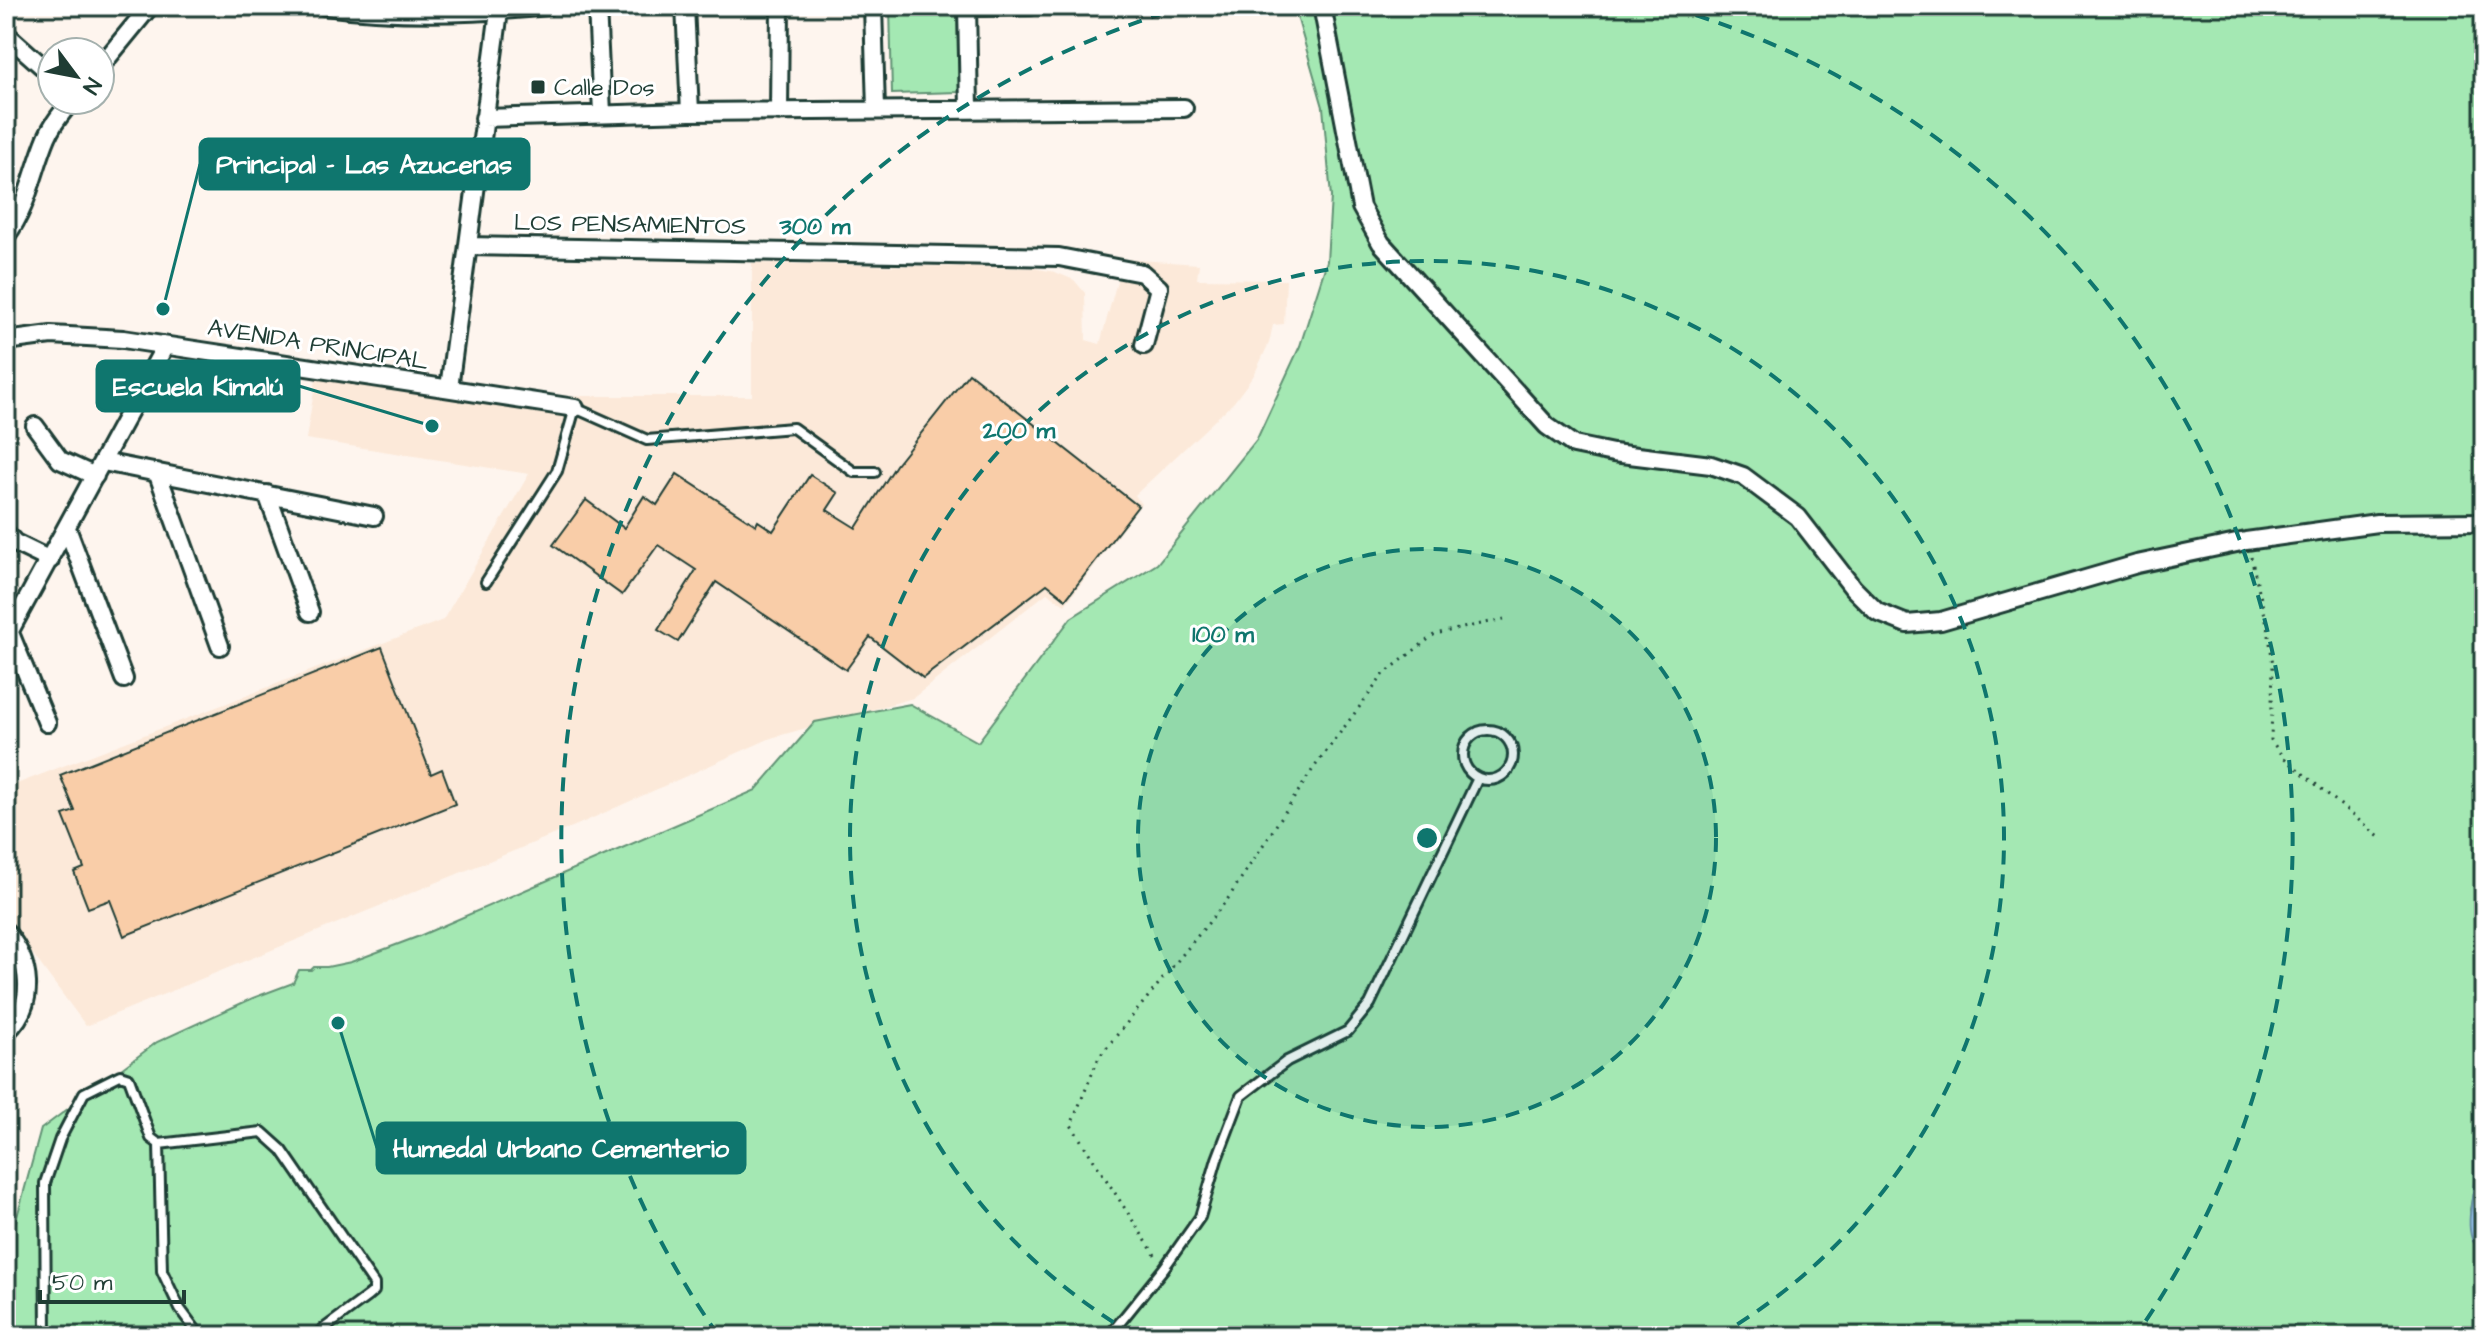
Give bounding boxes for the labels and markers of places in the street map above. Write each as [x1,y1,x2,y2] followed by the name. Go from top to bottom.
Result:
[554,71,654,105] place label: Calle Dos
[529,78,547,96] marker: Calle Dos
[200,139,529,189] callout: Principal - Las Azucenas
[97,361,299,411] callout: Escuela Kimalú
[1413,824,1441,852] centre of rings
[377,1123,745,1173] callout: Humedal Urbano Cementerio

